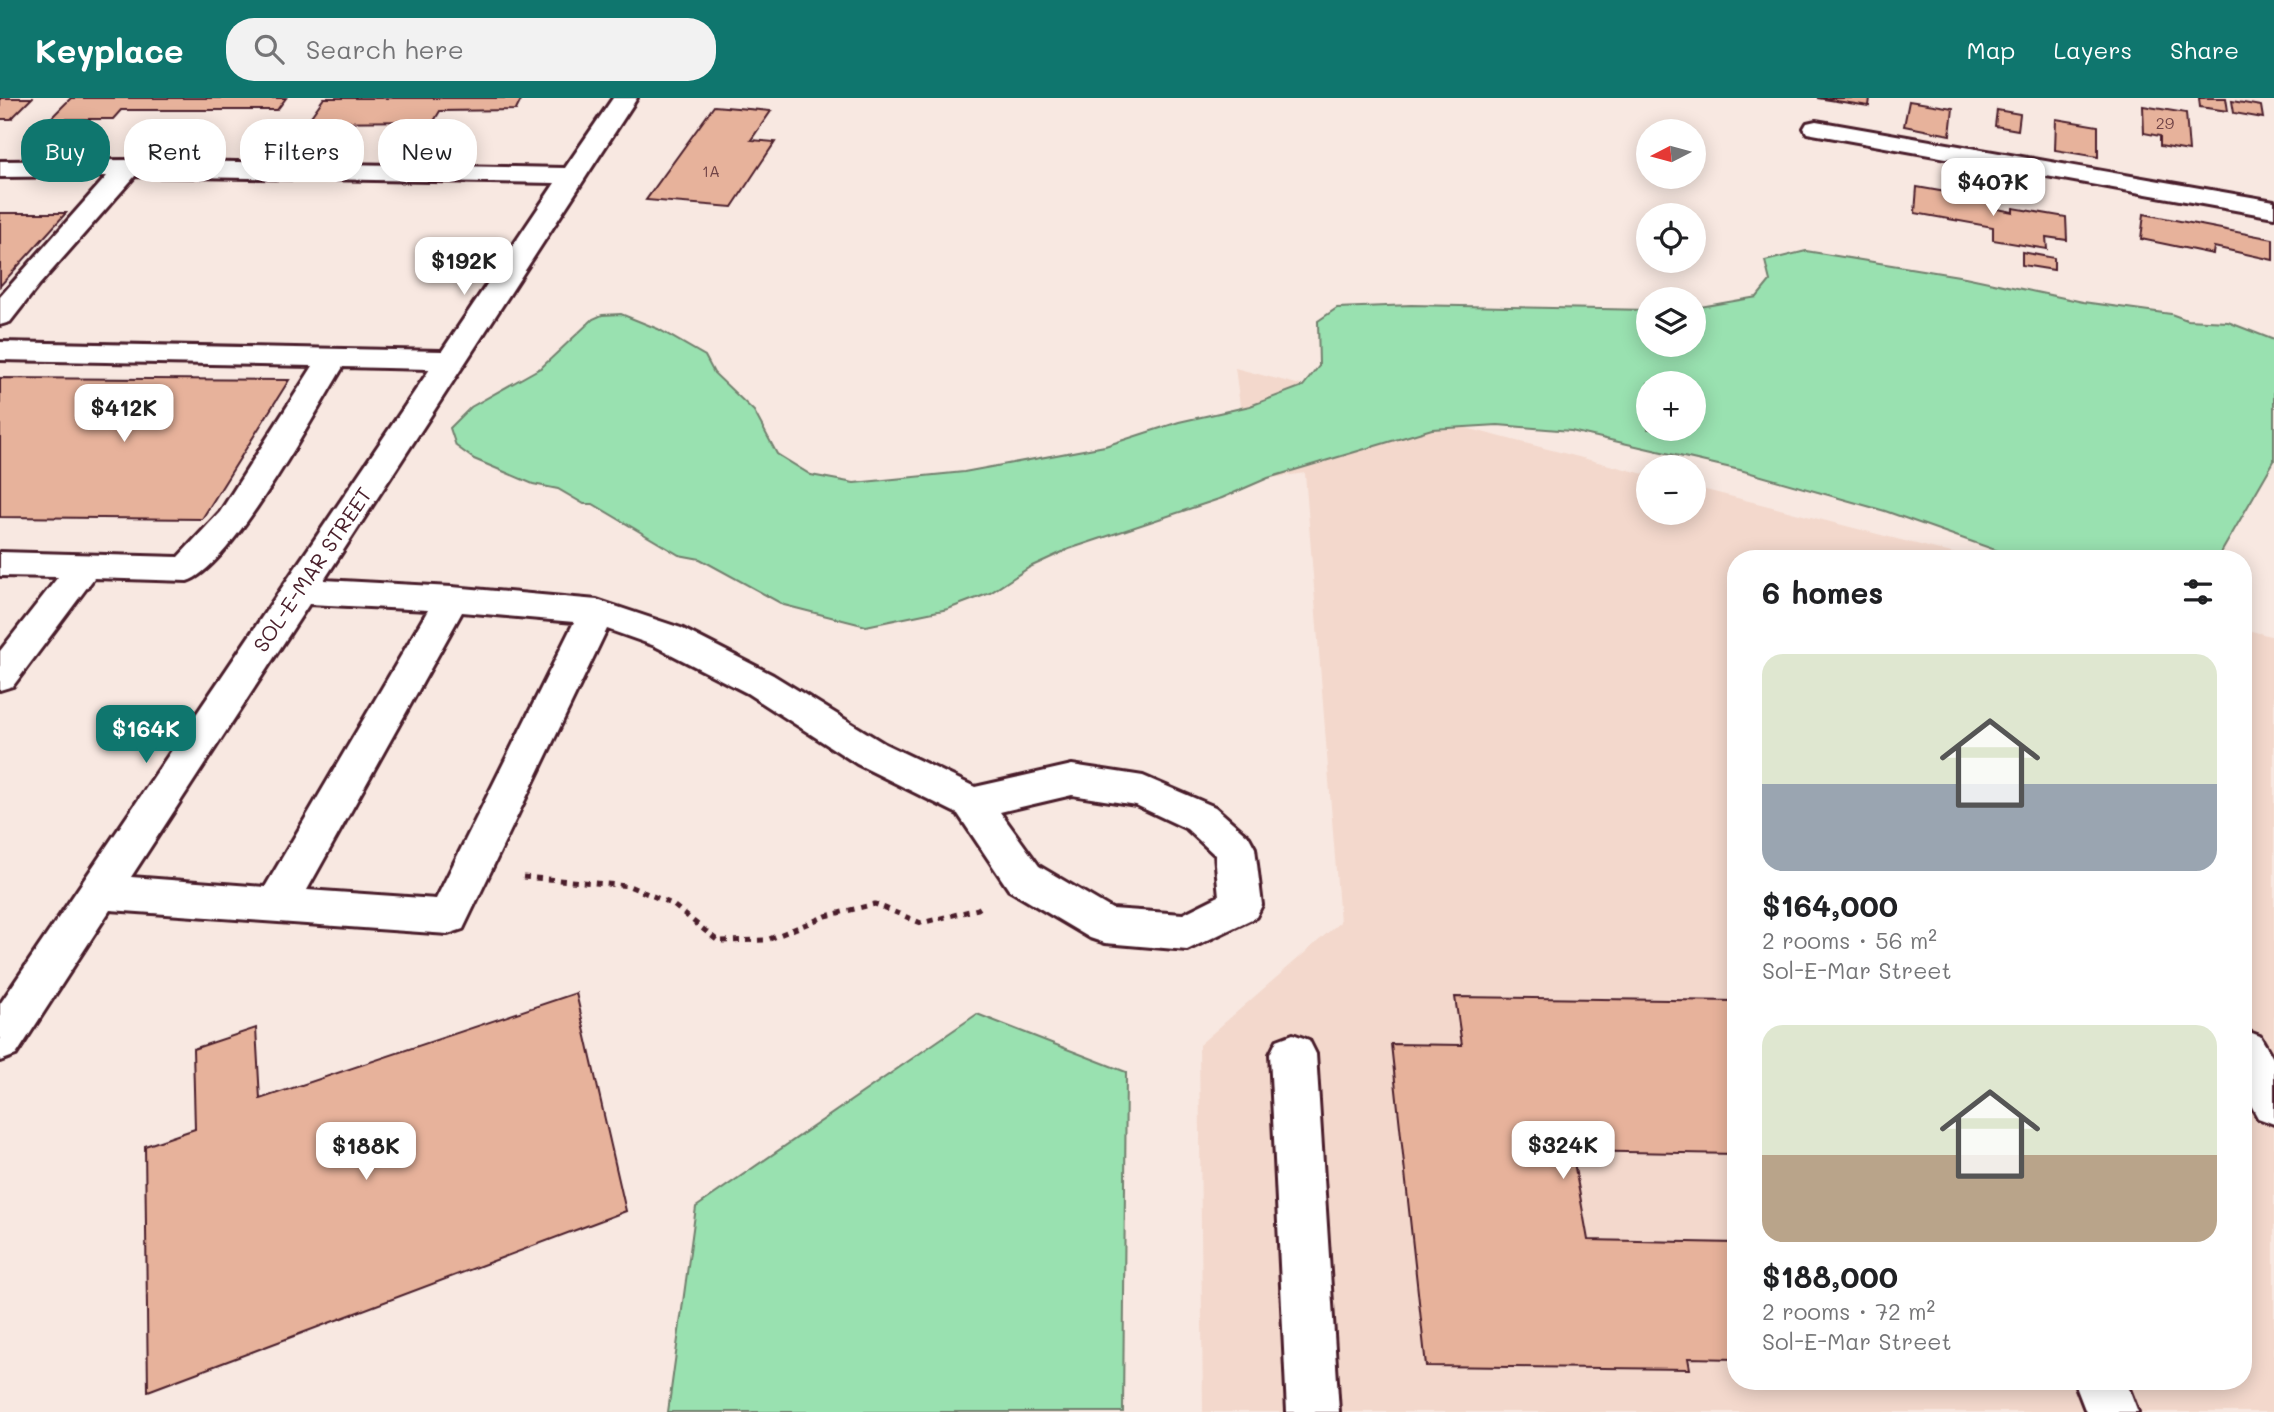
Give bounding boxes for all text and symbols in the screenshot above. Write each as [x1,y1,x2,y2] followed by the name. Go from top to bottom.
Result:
[226,18,716,81] search box
[35,28,184,71] text: Keyplace
[250,30,288,68] icon: search
[306,32,464,66] text: Search here
[1967,34,2015,65] text: Map
[2053,34,2132,65] text: Layers
[2170,34,2239,65] text: Share
[2156,112,2174,133] house number: 29
[21,119,110,182] chip: Buy
[124,119,226,182] chip: Rent
[240,119,364,182] chip: Filters
[378,119,477,182] chip: New
[1636,119,1706,189] north arrow
[1636,119,1706,525] map controls
[1944,158,2042,218] pin: $407K
[702,160,720,181] house number: 1A
[1957,166,2029,196] text: $407K
[1636,203,1706,273] button: locate
[415,238,513,297] pin: $192K
[431,245,497,275] text: $192K
[1636,287,1706,357] button: layers
[1636,371,1706,441] button: +
[75,384,173,444] pin: $412K
[91,392,157,422] text: $412K
[1636,455,1706,525] button: −
[246,481,377,657] street label: SOL-E-MAR STREET
[1762,572,1883,612] text: 6 homes
[2179,573,2217,611] icon: filters
[1927,700,2053,826] icon: home
[97,706,195,765] pin: $164K
[112,713,180,743] text: $164K
[1762,885,1898,925] text: $164,000
[1762,925,1937,955] text: 2 rooms · 56 m²
[1762,955,1952,985] text: Sol-E-Mar Street
[1927,1071,2053,1197] icon: home
[317,1122,415,1182] pin: $188K
[1514,1122,1612,1181] pin: $324K
[1528,1129,1598,1159] text: $324K
[332,1130,400,1160] text: $188K
[1762,1256,1898,1296] text: $188,000
[1762,1296,1935,1326] text: 2 rooms · 72 m²
[1762,1326,1952,1356] text: Sol-E-Mar Street

